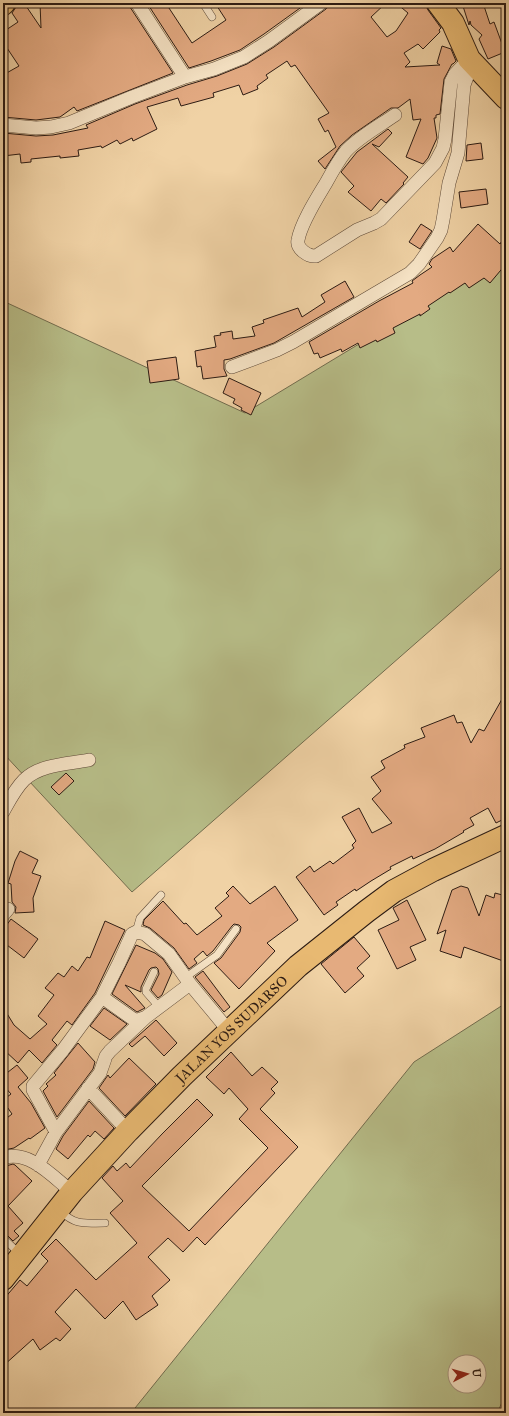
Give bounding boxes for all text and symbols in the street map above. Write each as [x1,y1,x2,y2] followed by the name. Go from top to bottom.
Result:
[170,972,291,1088] street label: JALAN YOS SUDARSO
[447,1354,487,1394] north arrow
[470,1368,483,1378] text: U

